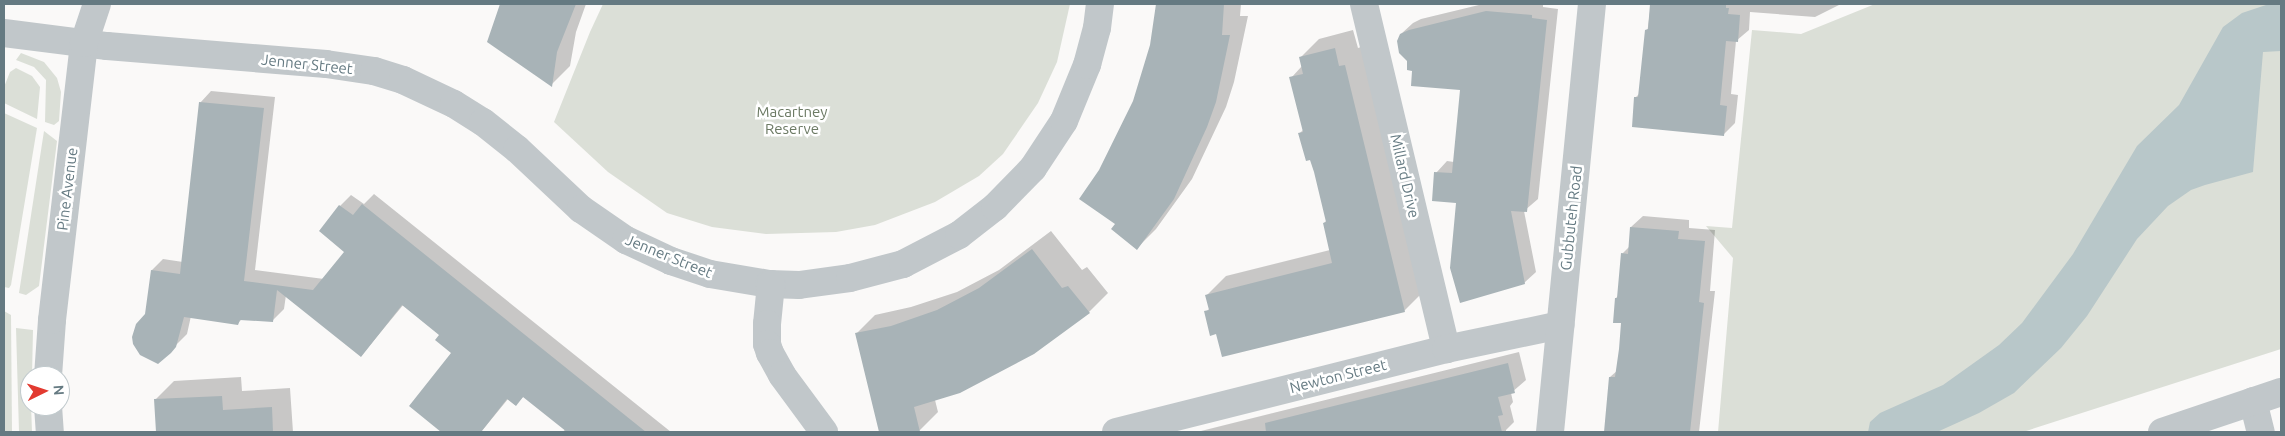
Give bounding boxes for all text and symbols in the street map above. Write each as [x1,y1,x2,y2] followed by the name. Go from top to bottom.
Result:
[260,50,354,78] street label: Jenner Street
[756,102,828,137] park label: Macartney Reserve
[1387,132,1423,220] street label: Millard Drive
[53,146,81,232] street label: Pine Avenue
[1557,165,1585,271] street label: Gubbuteh Road
[623,230,715,282] street label: Jenner Street
[1288,355,1388,397] street label: Newton Street
[20,366,70,416] north arrow
[51,384,67,396] text: N

